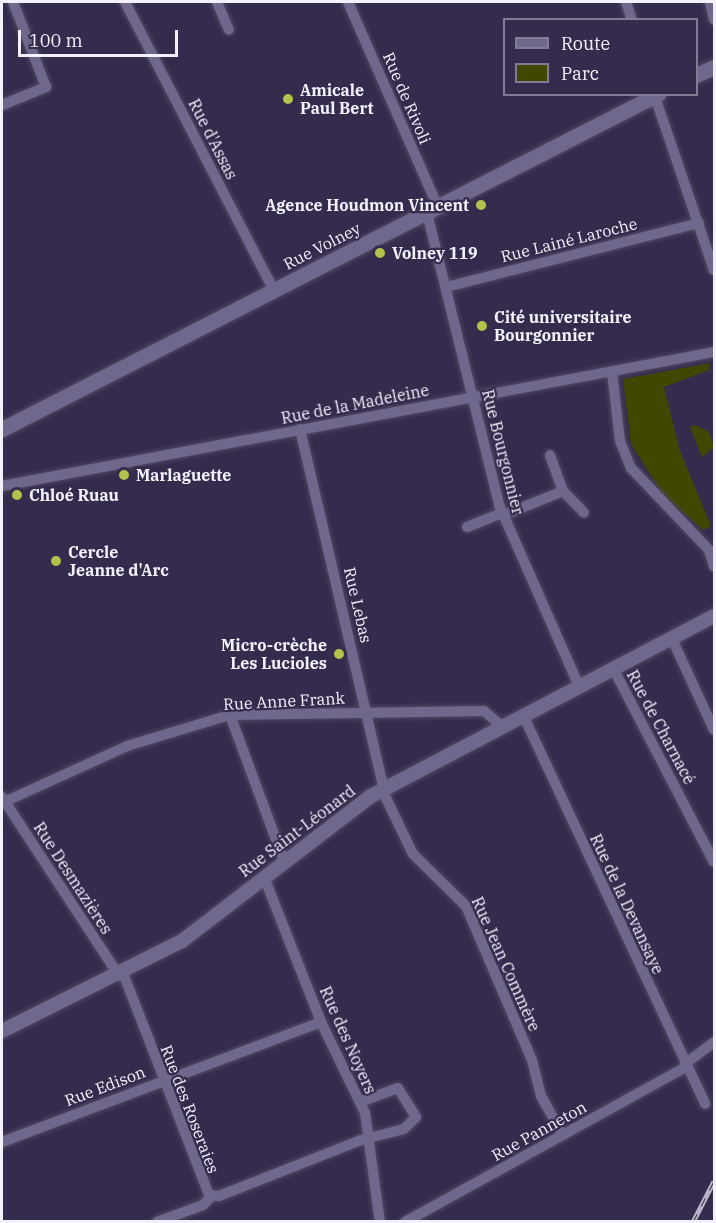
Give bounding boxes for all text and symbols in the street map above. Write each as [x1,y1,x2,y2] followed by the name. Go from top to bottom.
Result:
[21,18,182,56] scale bar
[503,18,698,96] legend
[29,29,83,52] text: 100 m
[561,32,610,55] text: Route
[379,49,435,147] street label: Rue de Rivoli
[561,62,599,85] text: Parc
[300,80,373,118] place label: Amicale Paul Bert
[281,92,295,106] marker: Amicale Paul Bert
[184,95,242,183] street label: Rue d'Assas
[265,195,469,215] place label: Agence Houdmon Vincent
[474,198,488,212] marker: Agence Houdmon Vincent
[499,214,639,266] street label: Rue Lainé Laroche
[280,218,364,274] street label: Rue Volney
[392,243,478,263] place label: Volney 119
[373,246,387,260] marker: Volney 119
[494,307,632,345] place label: Cité universitaire Bourgonnier
[475,319,489,333] marker: Cité universitaire Bourgonnier
[279,380,431,428] street label: Rue de la Madeleine
[478,387,528,517] street label: Rue Bourgonnier
[136,465,231,485] place label: Marlaguette
[117,468,131,482] marker: Marlaguette
[29,485,119,505] place label: Chloé Ruau
[10,488,24,502] marker: Chloé Ruau
[68,542,169,580] place label: Cercle Jeanne d'Arc
[49,554,63,568] marker: Cercle Jeanne d'Arc
[340,565,376,645] street label: Rue Lebas
[221,635,327,673] place label: Micro-crèche Les Lucioles
[332,647,346,661] marker: Micro-crèche Les Lucioles
[623,667,699,787] street label: Rue de Charnacé
[223,688,345,714] street label: Rue Anne Frank
[235,781,359,881] street label: Rue Saint-Léonard
[30,818,116,938] street label: Rue Desmazières
[586,831,668,977] street label: Rue de la Devansaye
[468,894,544,1034] street label: Rue Jean Commère
[316,983,380,1097] street label: Rue des Noyers
[157,1042,223,1176] street label: Rue des Roseraies
[62,1062,148,1110] street label: Rue Edison
[488,1097,590,1165] street label: Rue Panneton

